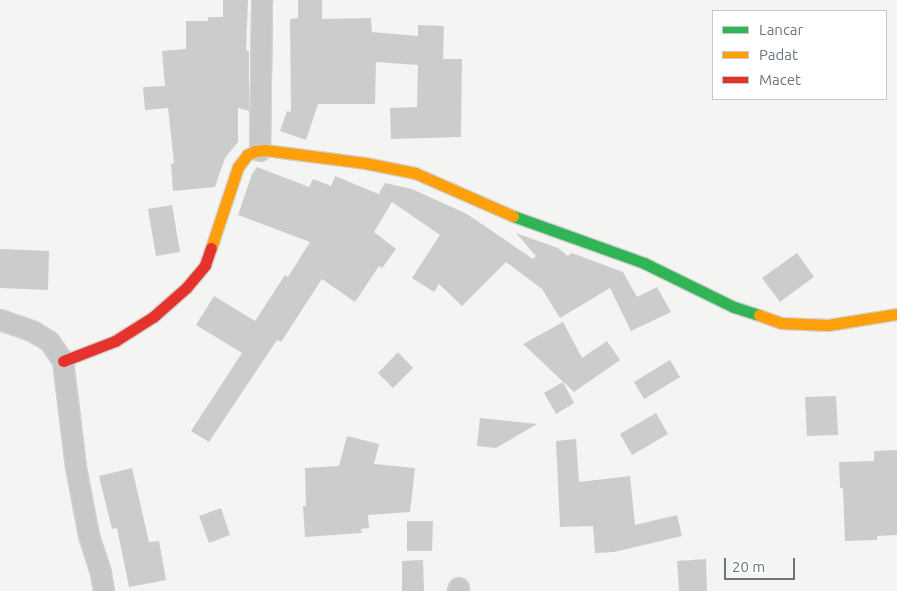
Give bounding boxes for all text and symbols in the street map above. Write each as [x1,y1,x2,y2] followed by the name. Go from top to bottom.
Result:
[712,10,887,100] legend
[759,21,803,38] text: Lancar
[759,46,798,63] text: Padat
[759,71,801,88] text: Macet
[727,548,798,580] scale bar
[732,558,765,575] text: 20 m

